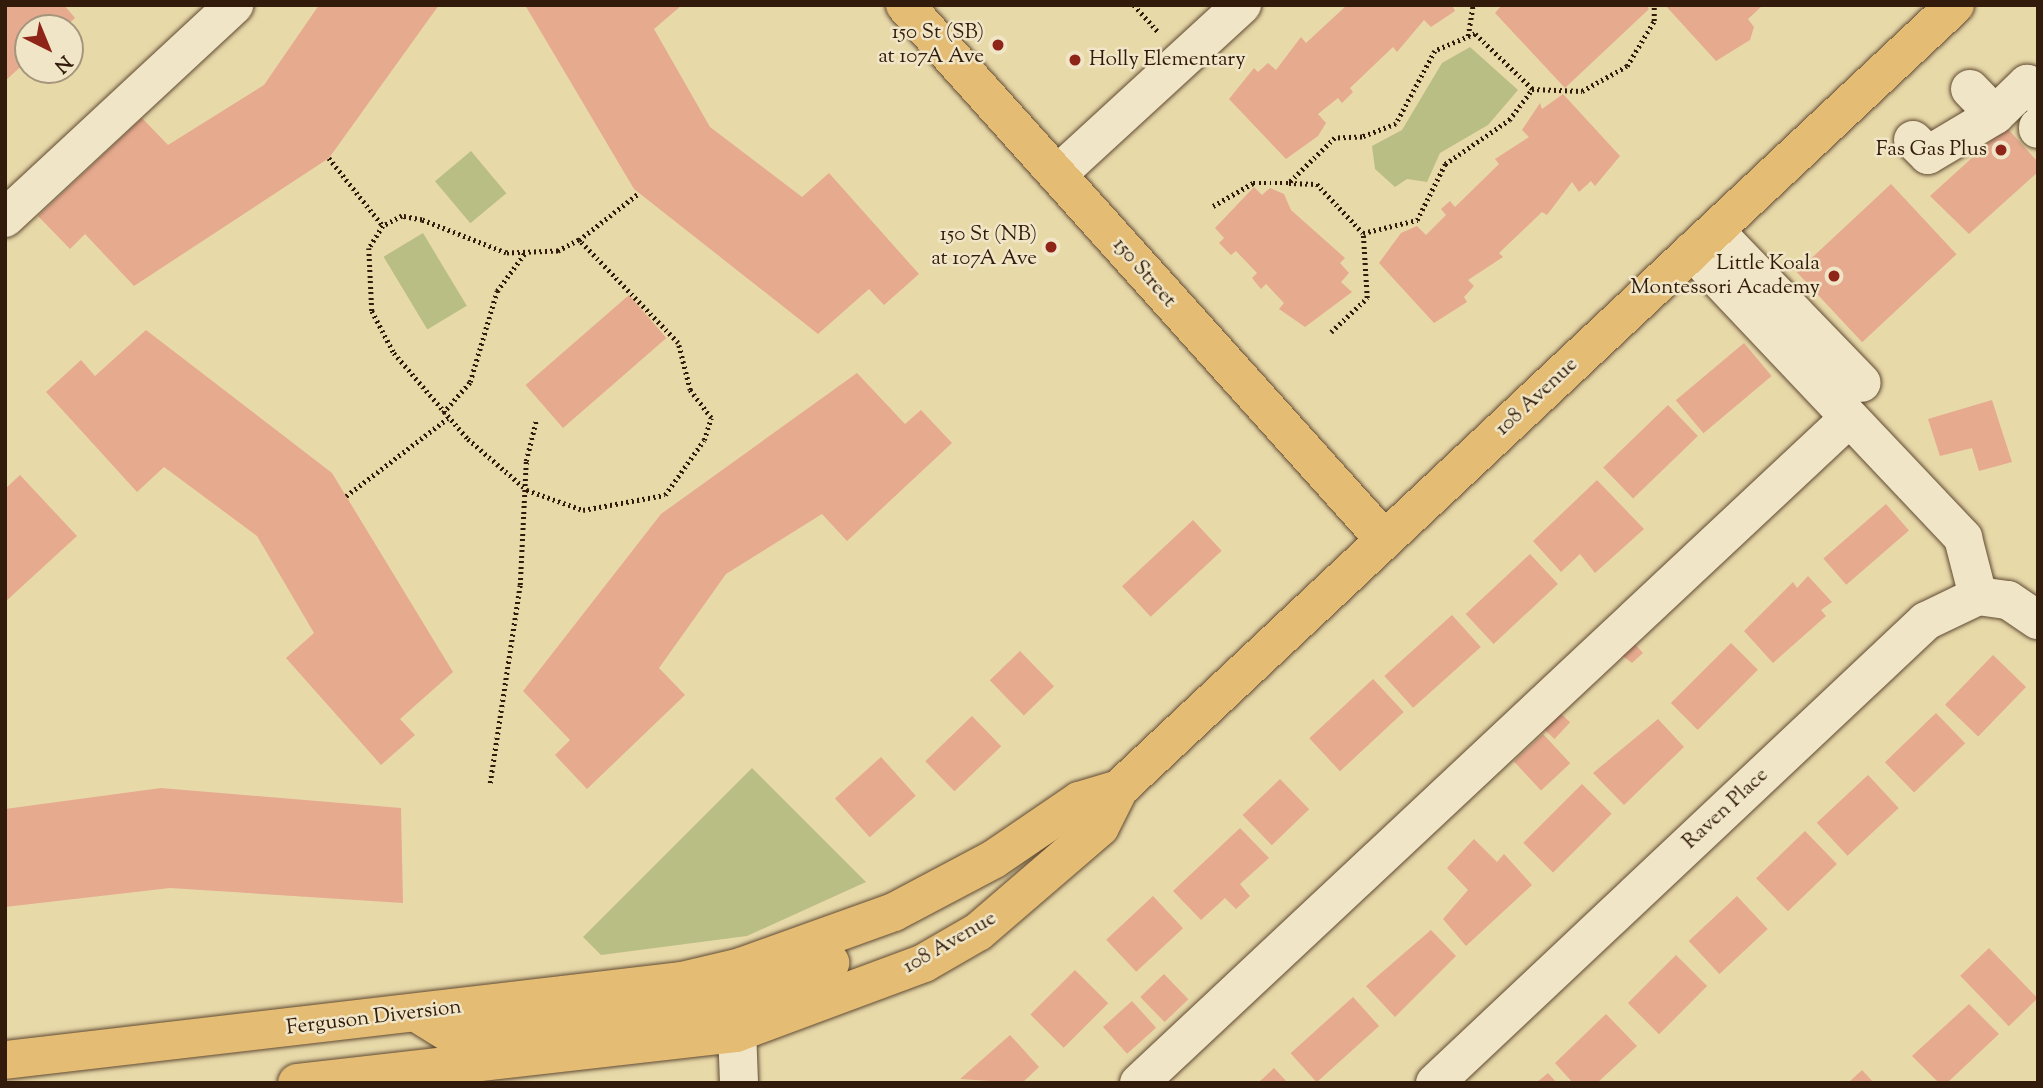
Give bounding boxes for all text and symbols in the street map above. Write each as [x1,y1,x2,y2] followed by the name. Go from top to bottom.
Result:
[14,14,84,84] north arrow
[878,20,984,70] place label: 150 St (SB) at 107A Ave
[990,37,1006,53] marker: 150 St (SB) at 107A Ave
[1089,47,1246,73] place label: Holly Elementary
[48,48,77,78] text: N
[1067,52,1083,68] marker: Holly Elementary
[1876,137,1987,163] place label: Fas Gas Plus
[1993,142,2009,158] marker: Fas Gas Plus
[931,222,1037,272] place label: 150 St (NB) at 107A Ave
[1107,233,1181,313] street label: 150 Street
[1043,239,1059,255] marker: 150 St (NB) at 107A Ave
[1631,251,1820,301] place label: Little Koala Montessori Academy
[1826,268,1842,284] marker: Little Koala Montessori Academy
[1491,353,1583,441] street label: 108 Avenue
[1678,763,1774,855] street label: Raven Place
[899,906,1001,980] street label: 108 Avenue
[285,995,463,1041] street label: Ferguson Diversion

